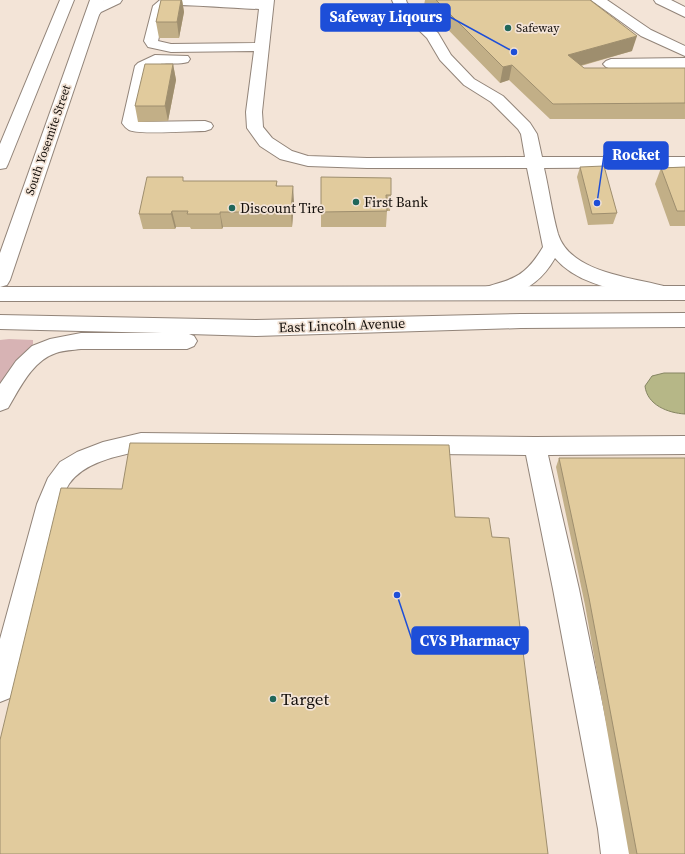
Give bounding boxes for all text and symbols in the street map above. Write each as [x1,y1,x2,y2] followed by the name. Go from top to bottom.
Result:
[321,4,450,31] callout: Safeway Liqours
[330,6,443,27] text: Safeway Liqours
[516,20,560,36] place label: Safeway
[503,23,513,33] marker: Safeway
[22,83,74,197] street label: South Yosemite Street
[604,142,668,169] callout: Rocket
[612,144,661,165] text: Rocket
[364,192,428,212] place label: First Bank
[351,197,361,207] marker: First Bank
[240,198,324,218] place label: Discount Tire
[227,203,237,213] marker: Discount Tire
[278,313,406,337] street label: East Lincoln Avenue
[412,627,528,654] callout: CVS Pharmacy
[420,630,520,651] text: CVS Pharmacy
[281,687,329,711] place label: Target
[268,694,278,704] marker: Target

